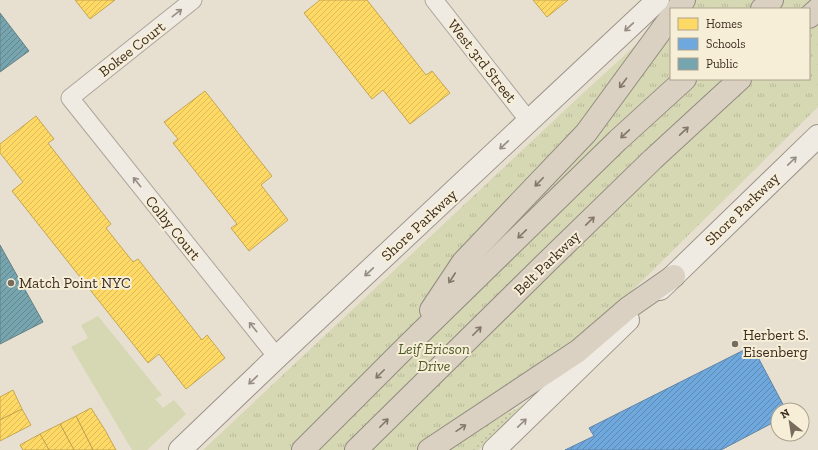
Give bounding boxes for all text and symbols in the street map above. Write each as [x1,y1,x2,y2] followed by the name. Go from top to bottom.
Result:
[670,8,810,80] legend
[172,9,183,17] one-way arrow
[444,16,520,107] street label: West 3rd Street
[95,17,169,81] street label: Bokee Court
[706,17,742,31] text: Homes
[624,22,634,31] one-way arrow
[706,37,745,51] text: Schools
[706,57,739,71] text: Public
[619,77,627,88] one-way arrow
[679,127,689,136] one-way arrow
[620,129,630,139] one-way arrow
[500,140,510,149] one-way arrow
[787,156,797,166] one-way arrow
[701,169,783,249] street label: Shore Parkway
[132,176,141,187] one-way arrow
[534,177,544,187] one-way arrow
[377,185,461,265] street label: Shore Parkway
[142,192,205,264] street label: Colby Court
[585,216,595,226] one-way arrow
[510,227,584,299] street label: Belt Parkway
[517,229,527,239] one-way arrow
[364,267,374,276] one-way arrow
[448,272,456,283] one-way arrow
[19,274,131,292] place label: Match Point NYC
[6,278,16,288] marker: Match Point NYC
[249,321,257,332] one-way arrow
[743,326,809,361] place label: Herbert S. Eisenberg
[472,327,482,336] one-way arrow
[730,339,740,349] marker: Herbert S. Eisenberg
[398,340,470,375] park label: Leif Ericson Drive
[375,369,385,379] one-way arrow
[248,375,258,385] one-way arrow
[770,402,810,442] north arrow
[778,406,793,421] text: N
[379,418,389,428] one-way arrow
[517,418,527,428] one-way arrow
[455,424,467,432] one-way arrow

